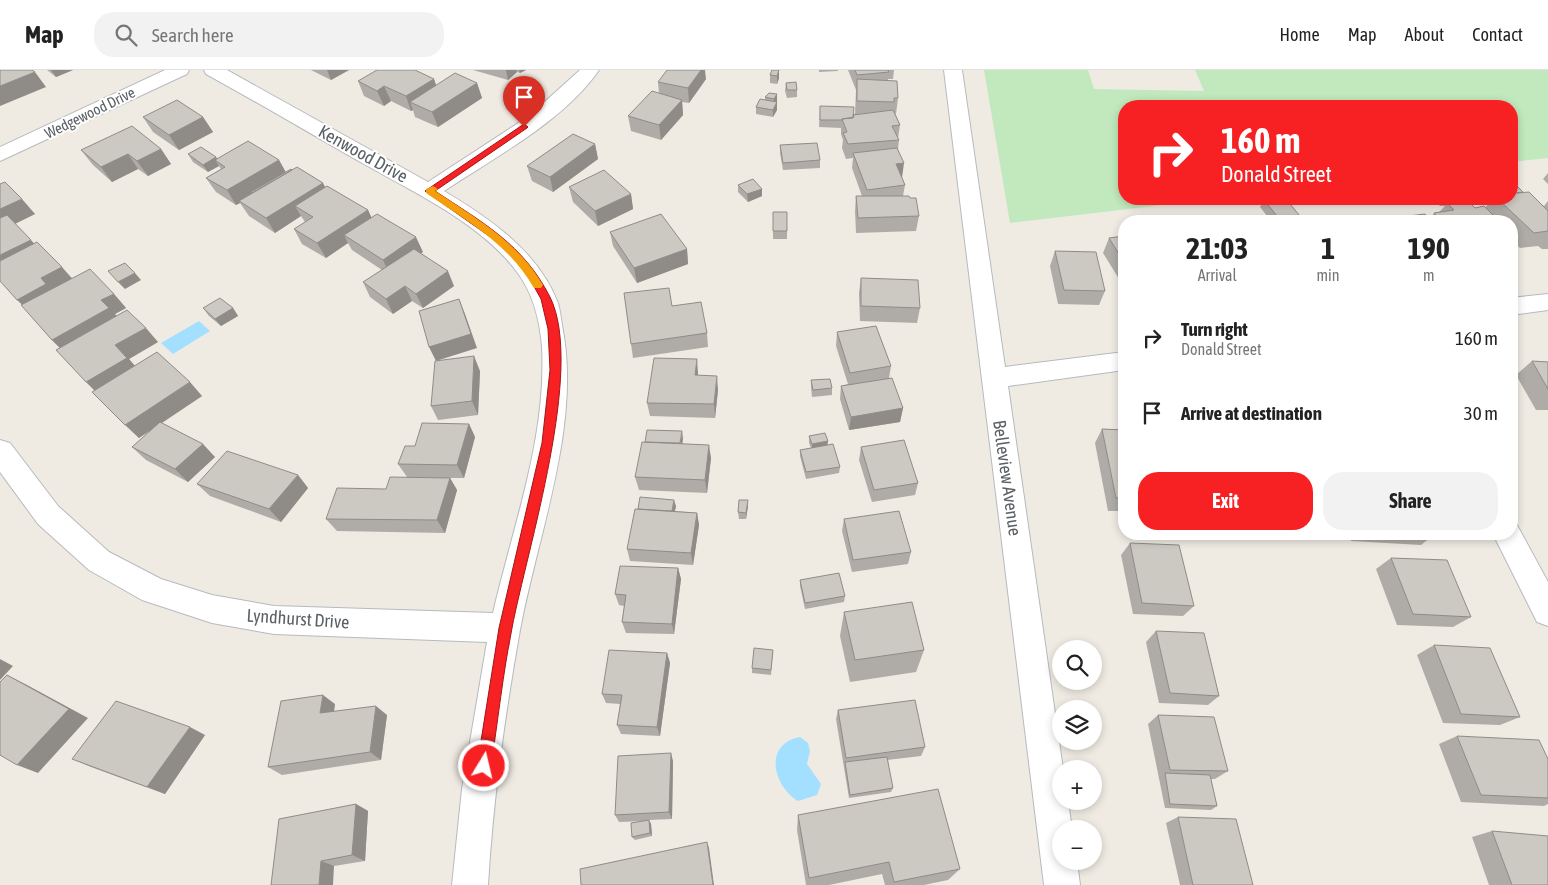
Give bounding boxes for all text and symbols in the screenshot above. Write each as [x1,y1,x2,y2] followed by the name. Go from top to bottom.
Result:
[94,12,444,57] search box
[25,21,64,48] text: Map
[112,21,140,49] icon: search
[152,24,234,46] text: Search here
[1280,24,1320,45] text: Home
[1348,24,1377,45] text: Map
[1405,24,1444,45] text: About
[1472,24,1523,45] text: Contact
[503,76,545,127] pin
[42,83,138,142] street label: Wedgewood Drive
[510,83,538,111] icon: arrive
[315,120,412,187] street label: Kenwood Drive
[1138,120,1203,185] icon: right
[1221,120,1300,160] text: 160 m
[1221,161,1332,187] text: Donald Street
[1186,231,1248,265] text: 21:03
[1321,231,1335,265] text: 1
[1408,231,1450,265] text: 190
[1198,266,1237,284] text: Arrival
[1317,266,1340,284] text: min
[1423,266,1435,284] text: m
[1181,318,1248,340] text: Turn right
[1138,324,1166,352] icon: right
[1455,327,1498,349] text: 160 m
[1181,340,1262,358] text: Donald Street
[1138,399,1166,427] icon: arrive
[1181,402,1322,424] text: Arrive at destination
[1464,402,1498,424] text: 30 m
[989,419,1026,537] street label: Belleview Avenue
[1138,472,1313,530] button: Exit
[1323,472,1498,530] button: Share
[246,604,350,633] street label: Lyndhurst Drive
[1052,640,1102,870] map controls
[1052,640,1102,690] button: search
[1052,700,1102,750] button: layers
[457,739,509,791] position arrow
[1052,760,1102,810] button: +
[1052,820,1102,870] button: −

